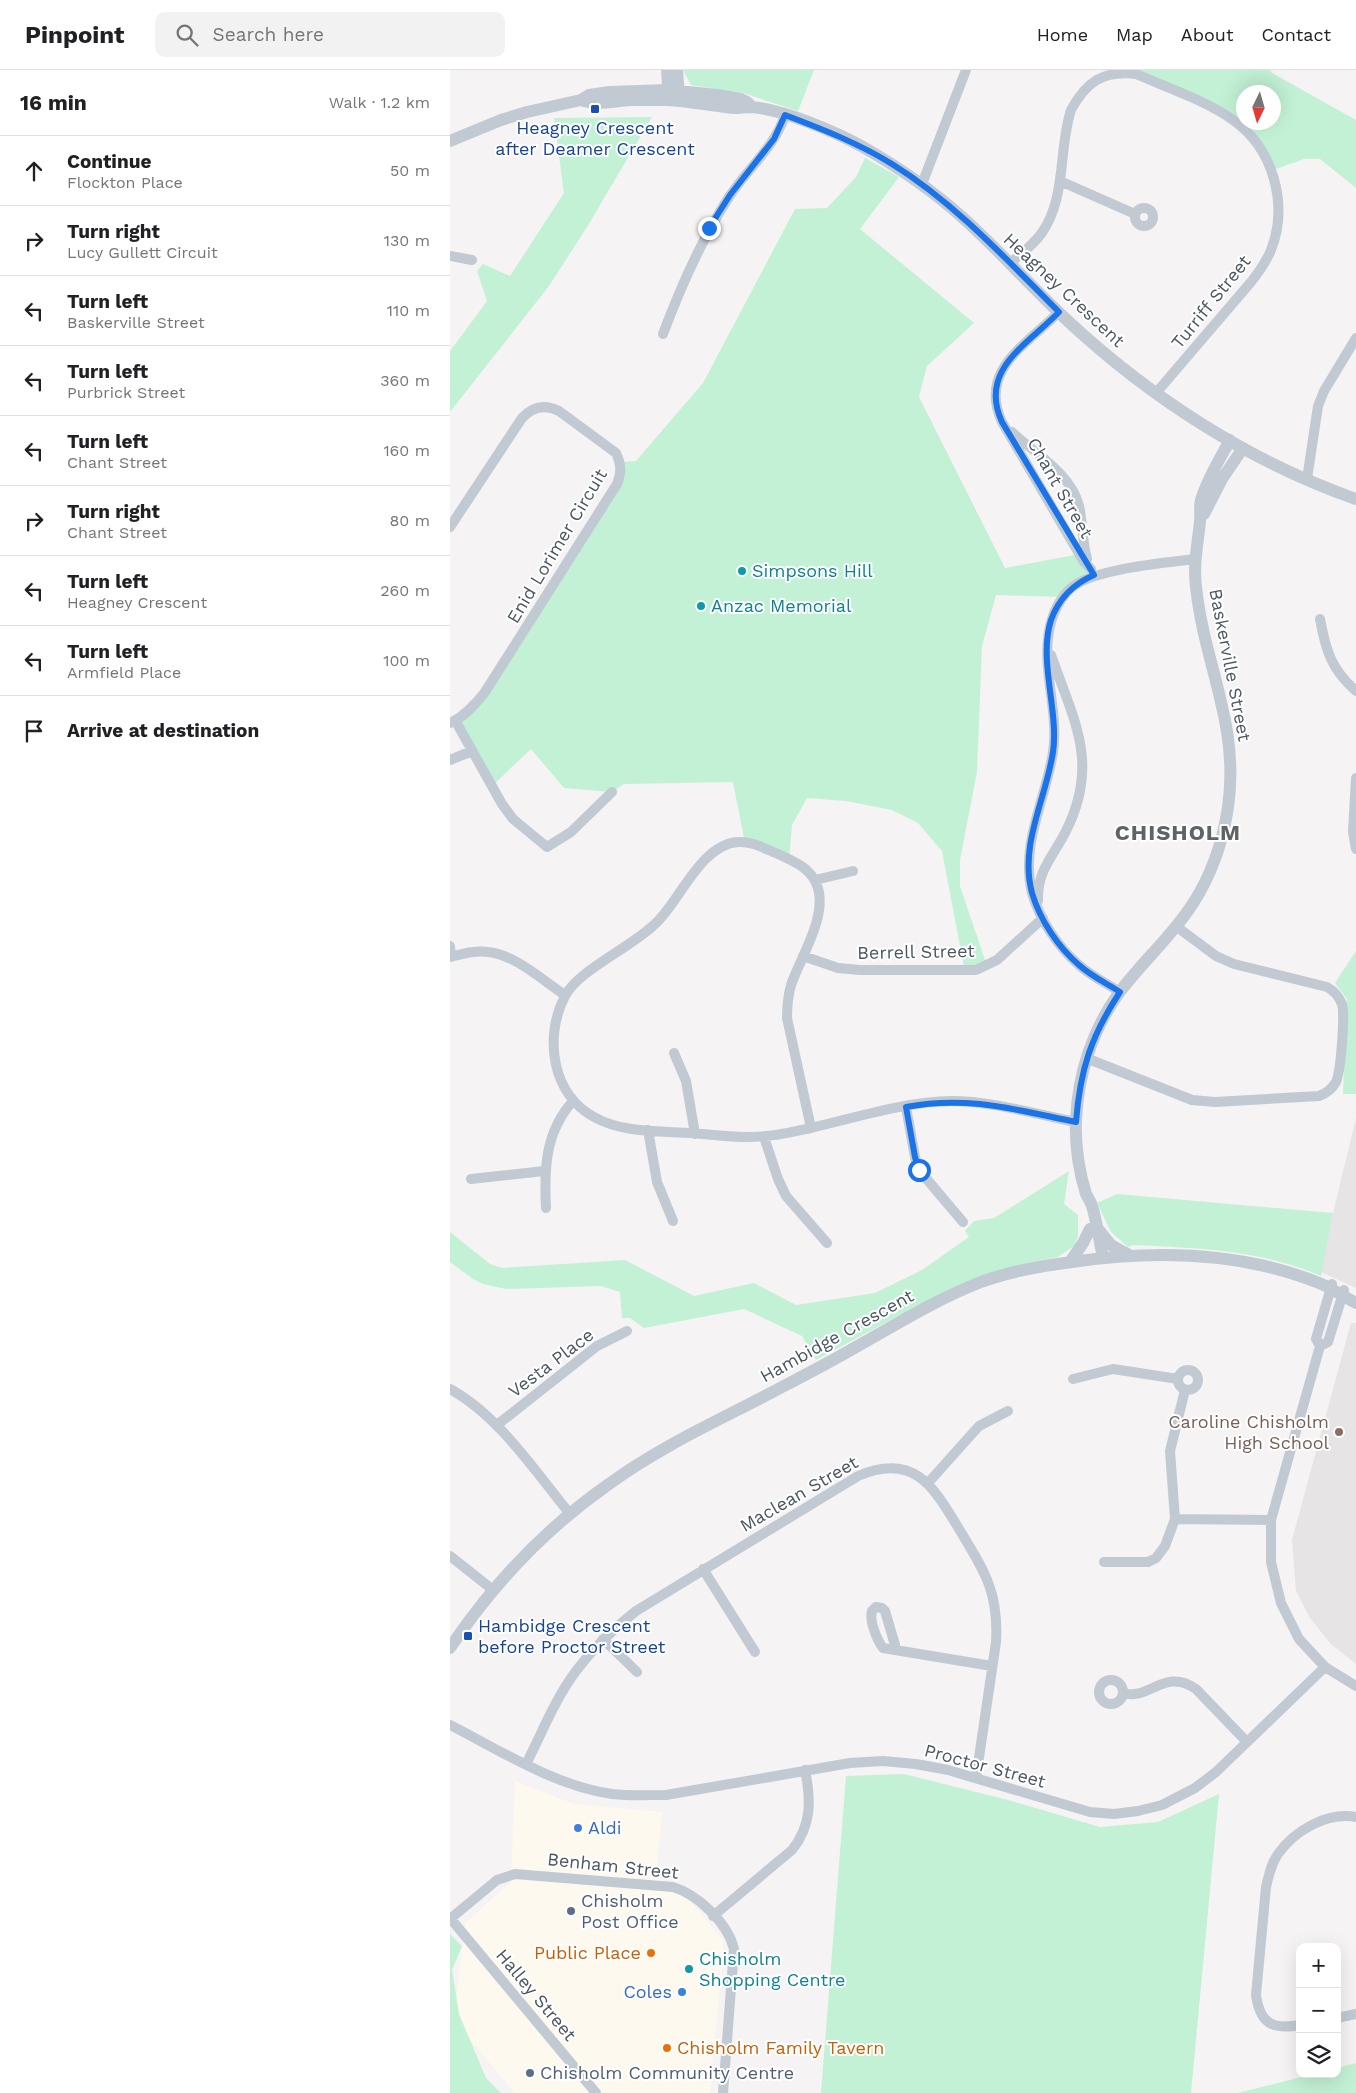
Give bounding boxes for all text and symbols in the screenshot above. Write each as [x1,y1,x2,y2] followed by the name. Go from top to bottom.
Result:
[155,12,505,57] search box
[25,21,125,49] text: Pinpoint
[173,21,201,49] icon: search
[213,23,324,46] text: Search here
[1037,24,1088,45] text: Home
[1116,24,1153,45] text: Map
[1181,24,1233,45] text: About
[1261,24,1331,45] text: Contact
[1236,85,1281,130] north arrow
[20,90,87,115] text: 16 min
[329,93,430,112] text: Walk · 1.2 km
[589,103,601,115] marker: Heagney Crescent after Deamer Crescent
[495,117,695,159] place label: Heagney Crescent after Deamer Crescent
[67,150,151,173] text: Continue
[20,157,48,185] icon: ahead
[390,161,430,180] text: 50 m
[67,173,183,192] text: Flockton Place
[698,217,721,240] route end
[67,220,160,243] text: Turn right
[20,227,48,255] icon: right
[1000,228,1129,351] street label: Heagney Crescent
[384,231,430,250] text: 130 m
[67,243,218,262] text: Lucy Gullett Circuit
[1167,250,1255,353] street label: Turriff Street
[67,290,148,313] text: Turn left
[20,297,48,325] icon: left
[387,301,430,320] text: 110 m
[67,313,205,332] text: Baskerville Street
[67,360,148,383] text: Turn left
[20,367,48,395] icon: left
[380,371,430,390] text: 360 m
[67,383,185,402] text: Purbrick Street
[67,430,148,453] text: Turn left
[1023,434,1098,542] street label: Chant Street
[20,437,48,465] icon: left
[383,441,430,460] text: 160 m
[67,453,167,472] text: Chant Street
[502,464,611,627] street label: Enid Lorimer Circuit
[67,500,160,523] text: Turn right
[20,507,48,535] icon: right
[389,511,430,530] text: 80 m
[67,523,167,542] text: Chant Street
[752,560,873,581] place label: Simpsons Hill
[736,565,748,577] marker: Simpsons Hill
[67,570,148,593] text: Turn left
[20,577,48,605] icon: left
[380,581,430,600] text: 260 m
[1205,587,1256,743] street label: Baskerville Street
[67,593,207,612] text: Heagney Crescent
[711,595,852,616] place label: Anzac Memorial
[695,600,707,612] marker: Anzac Memorial
[67,640,148,663] text: Turn left
[20,647,48,675] icon: left
[383,651,430,670] text: 100 m
[67,663,181,682] text: Armfield Place
[20,717,48,745] icon: arrive
[67,719,259,742] text: Arrive at destination
[1115,820,1241,845] district label: CHISHOLM
[857,940,975,963] street label: Berrell Street
[908,1159,931,1182] route start
[756,1284,918,1386] street label: Hambidge Crescent
[504,1324,597,1401] street label: Vesta Place
[1168,1411,1329,1453] place label: Caroline Chisholm High School
[1333,1426,1345,1438] marker: Caroline Chisholm High School
[736,1451,862,1536] street label: Maclean Street
[478,1615,666,1657] place label: Hambidge Crescent before Proctor Street
[462,1630,474,1642] marker: Hambidge Crescent before Proctor Street
[922,1739,1048,1792] street label: Proctor Street
[588,1817,621,1838] place label: Aldi
[572,1822,584,1834] marker: Aldi
[546,1848,680,1883] street label: Benham Street
[581,1890,679,1932] place label: Chisholm Post Office
[565,1905,577,1917] marker: Chisholm Post Office
[534,1942,641,1963] place label: Public Place
[1296,1943,1341,2078] map controls
[1296,1943,1341,1988] button: +
[492,1944,581,2045] street label: Halley Street
[645,1947,657,1959] marker: Public Place
[699,1948,845,1990] place label: Chisholm Shopping Centre
[683,1963,695,1975] marker: Chisholm Shopping Centre
[623,1981,672,2002] place label: Coles
[676,1986,688,1998] marker: Coles
[1296,1988,1341,2033] button: −
[1296,2033,1341,2078] button: layers
[677,2037,884,2058] place label: Chisholm Family Tavern
[661,2042,673,2054] marker: Chisholm Family Tavern
[540,2062,794,2083] place label: Chisholm Community Centre
[524,2067,536,2079] marker: Chisholm Community Centre

